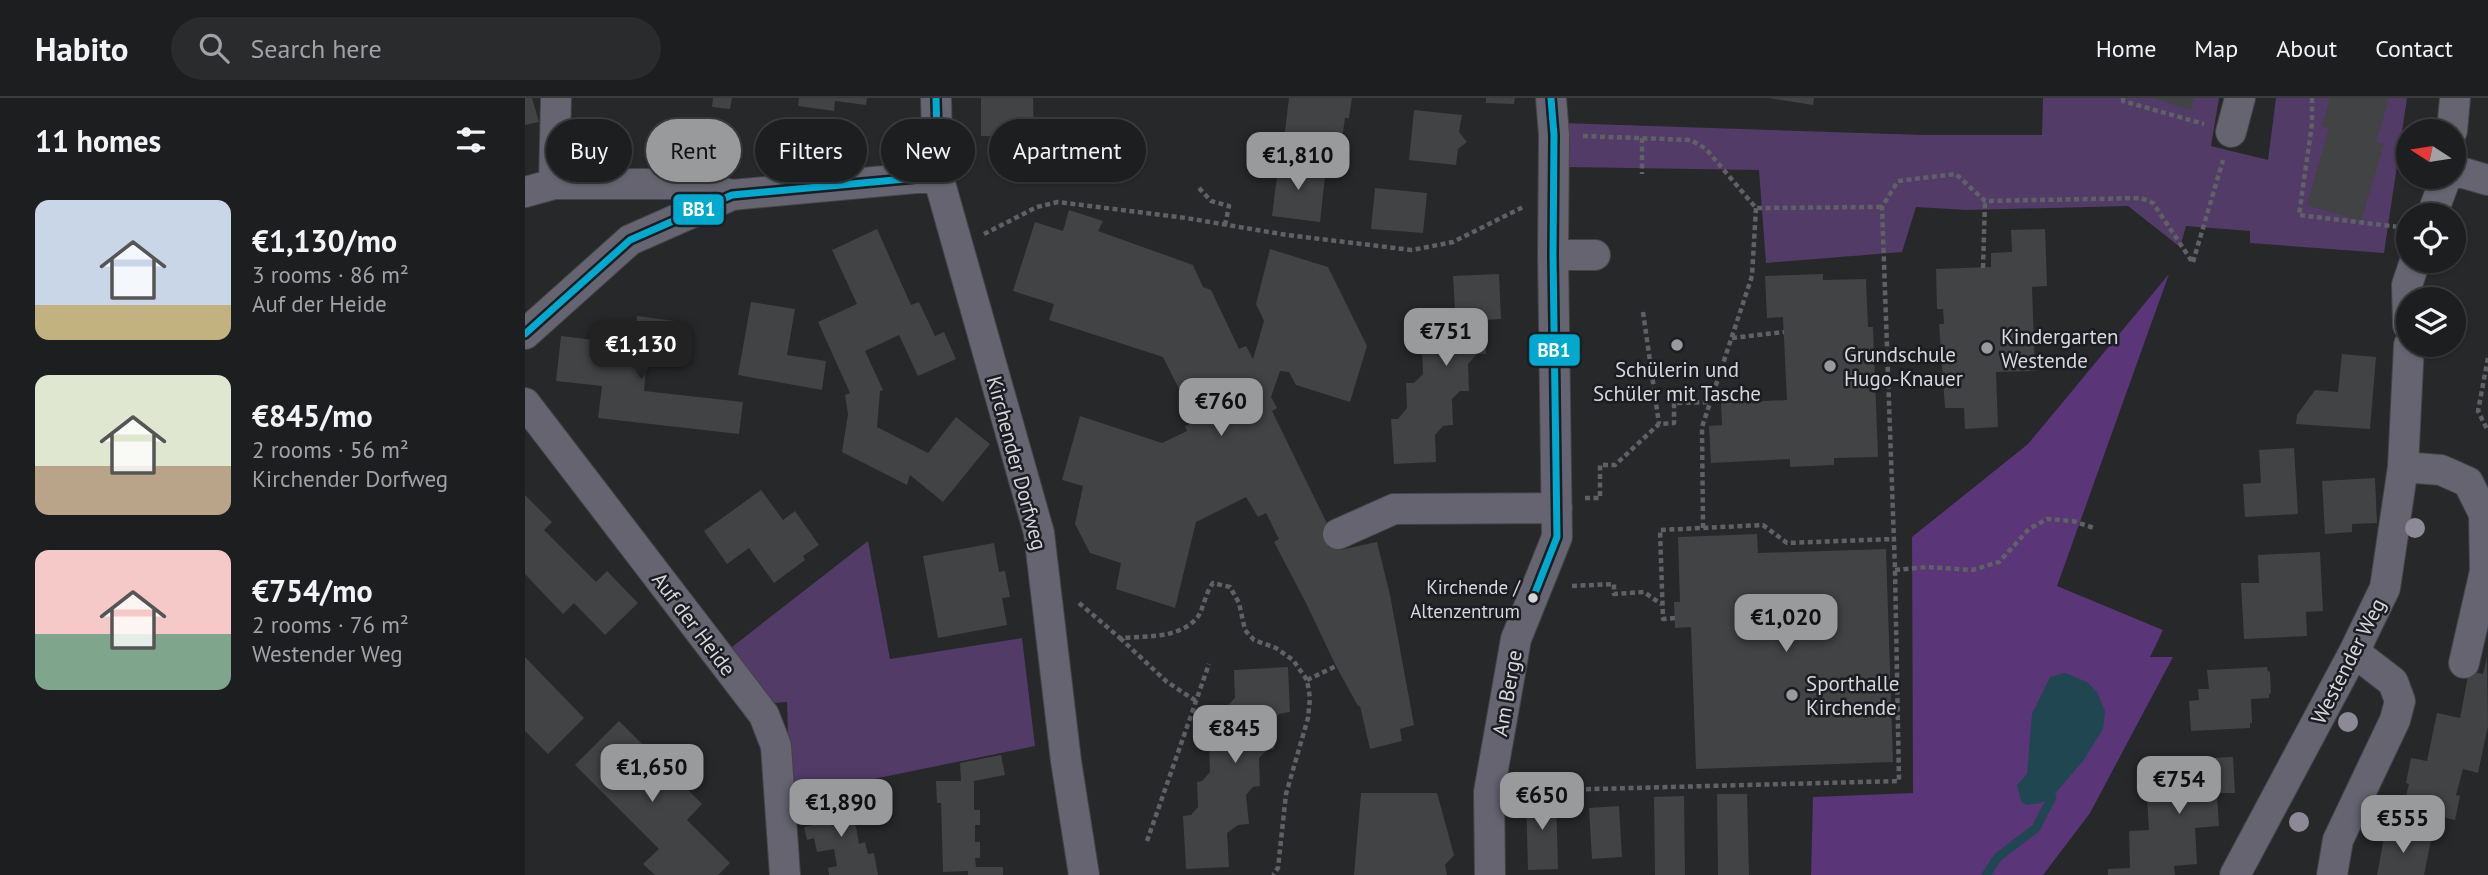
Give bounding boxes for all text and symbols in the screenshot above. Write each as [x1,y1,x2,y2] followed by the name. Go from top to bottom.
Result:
[171,17,661,80] search box
[35,27,129,70] text: Habito
[195,29,233,67] icon: search
[251,32,382,65] text: Search here
[2096,33,2156,64] text: Home
[2194,33,2238,64] text: Map
[2276,33,2337,64] text: About
[2375,33,2453,64] text: Contact
[546,119,632,182] chip: Buy
[646,119,741,182] chip: Rent
[755,119,867,182] chip: Filters
[881,119,975,182] chip: New
[989,119,1146,182] chip: Apartment
[2396,119,2466,189] north arrow
[2396,119,2466,357] map controls
[35,121,161,160] text: 11 homes
[452,121,490,159] icon: filters
[1241,132,1355,192] pin: €1,810
[1262,140,1334,169] text: €1,810
[672,193,725,226] line badge: BB1
[682,197,716,221] text: BB1
[2396,203,2466,273] button: locate
[252,221,397,260] text: €1,130/mo
[91,228,175,312] icon: home
[252,260,409,289] text: 3 rooms · 86 m²
[2396,287,2466,357] button: layers
[252,289,387,318] text: Auf der Heide
[1405,308,1487,368] pin: €751
[1420,316,1472,345] text: €751
[584,322,698,381] pin: €1,130
[2001,323,2119,374] place label: Kindergarten Westende
[605,329,677,358] text: €1,130
[1528,333,1581,367] line badge: BB1
[1669,337,1685,353] marker: Schülerin und Schüler mit Tasche
[1537,338,1571,362] text: BB1
[1979,340,1995,356] marker: Kindergarten Westende
[1844,341,1963,392] place label: Grundschule Hugo-Knauer
[1593,356,1761,407] place label: Schülerin und Schüler mit Tasche
[1822,358,1838,374] marker: Grundschule Hugo-Knauer
[981,373,1053,553] street label: Kirchender Dorfweg
[1180,378,1262,438] pin: €760
[1195,386,1247,415] text: €760
[252,396,373,435] text: €845/mo
[91,403,175,487] icon: home
[252,435,409,464] text: 2 rooms · 56 m²
[252,464,448,493] text: Kirchender Dorfweg
[646,567,742,681] street label: Auf der Heide
[252,571,373,610] text: €754/mo
[1410,575,1521,623] place label: Kirchende / Altenzentrum
[91,578,175,662] icon: home
[1526,591,1540,605] marker: Kirchende / Altenzentrum
[1729,594,1843,654] pin: €1,020
[2305,594,2391,728] street label: Westender Weg
[1750,602,1822,631] text: €1,020
[252,610,409,639] text: 2 rooms · 76 m²
[252,639,403,668] text: Westender Weg
[1486,648,1528,738] street label: Am Berge
[1806,670,1900,721] place label: Sporthalle Kirchende
[1784,687,1800,703] marker: Sporthalle Kirchende
[1194,706,1276,765] pin: €845
[1209,713,1261,742] text: €845
[595,744,709,804] pin: €1,650
[616,752,688,781] text: €1,650
[2138,756,2220,816] pin: €754
[2153,764,2205,793] text: €754
[1501,772,1583,832] pin: €650
[784,780,898,839] pin: €1,890
[1516,780,1568,809] text: €650
[805,787,877,816] text: €1,890
[2362,796,2444,855] pin: €555
[2377,803,2429,832] text: €555

